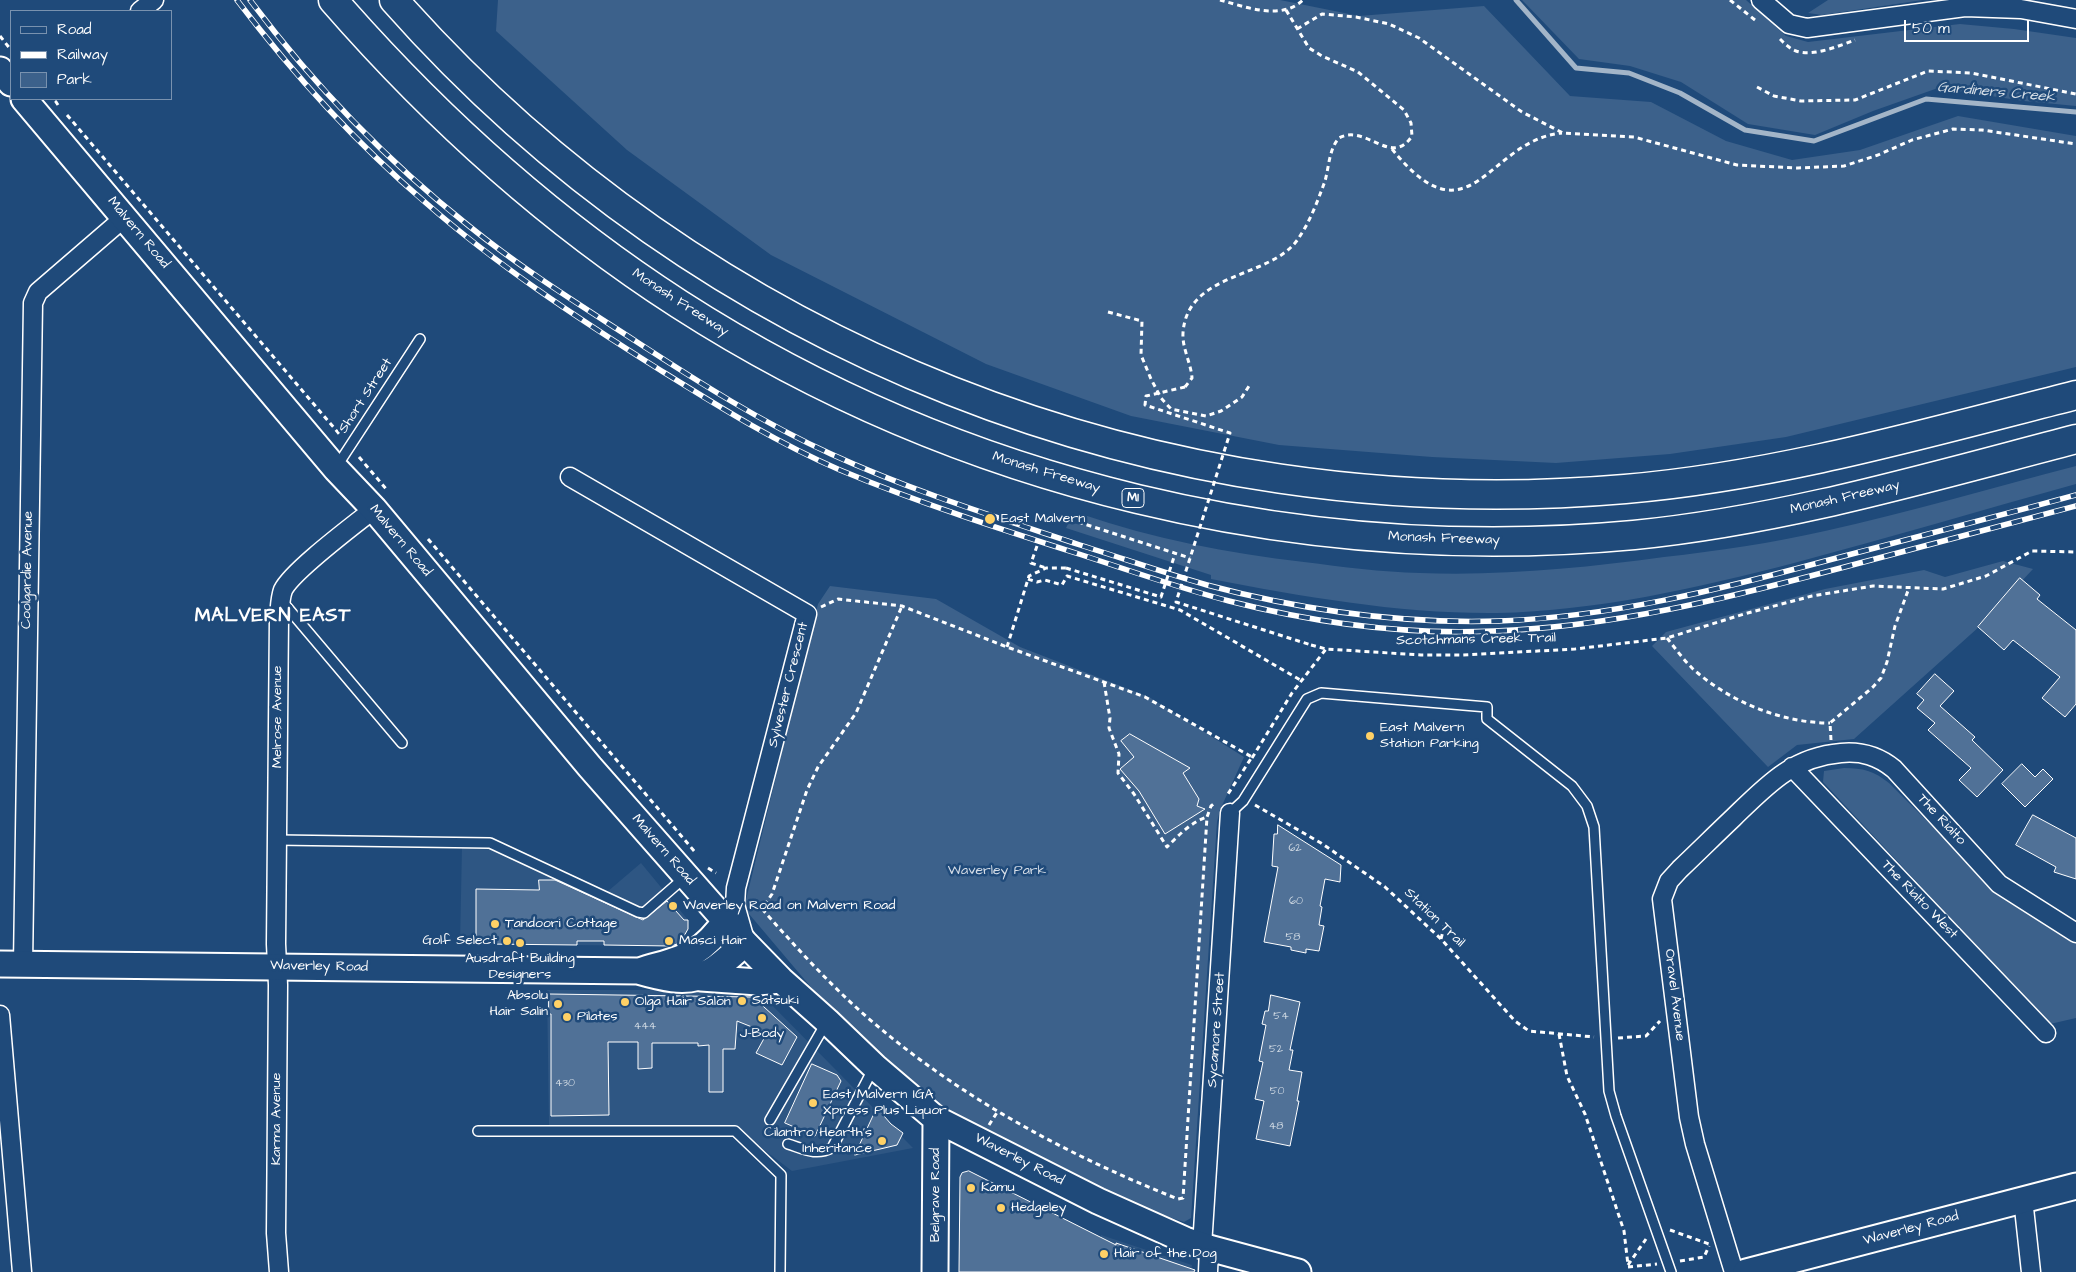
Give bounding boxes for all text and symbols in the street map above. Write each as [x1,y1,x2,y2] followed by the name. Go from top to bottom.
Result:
[10,10,172,100] legend
[1906,10,2031,42] scale bar
[1912,18,1950,39] text: 50 m
[57,19,91,40] text: Road
[57,44,108,65] text: Railway
[57,69,92,90] text: Park
[1936,79,2056,107] water label: Gardiners Creek
[103,194,173,272] street label: Malvern Road
[629,266,731,340] street label: Monash Freeway
[336,355,396,437] street label: Short Street
[990,449,1102,497] street label: Monash Freeway
[1789,477,1901,519] street label: Monash Freeway
[1122,488,1144,508] road number: M1
[365,502,435,580] street label: Malvern Road
[19,511,37,629] street label: Coolgardie Avenue
[1001,511,1085,527] place label: East Malvern
[983,512,997,526] marker: East Malvern
[1388,529,1500,549] street label: Monash Freeway
[193,606,353,628] district label: MALVERN EAST
[765,621,813,749] street label: Sylvester Crescent
[1396,630,1556,650] street label: Scotchmans Creek Trail
[270,666,286,768] street label: Melrose Avenue
[1380,720,1479,752] place label: East Malvern Station Parking
[1364,730,1376,742] marker: East Malvern Station Parking
[1913,791,1969,849] street label: The Rialto
[628,811,698,889] street label: Malvern Road
[1288,842,1302,856] house number: 62
[1877,857,1961,943] street label: The Rialto West
[948,863,1046,879] park label: Waverley Park
[1400,885,1468,951] street label: Station Trail
[1289,895,1303,909] house number: 60
[683,898,895,914] place label: Waverley Road on Malvern Road
[667,900,679,912] marker: Waverley Road on Malvern Road
[505,916,617,932] place label: Tandoori Cottage
[489,918,501,930] marker: Tandoori Cottage
[1286,931,1300,945] house number: 58
[422,933,497,949] place label: Golf Select
[679,933,747,949] place label: Masci Hair
[501,935,513,947] marker: Golf Select
[663,935,675,947] marker: Masci Hair
[514,937,526,949] marker: Ausdraft Building Designers
[1660,948,1688,1042] street label: Oravel Avenue
[465,951,575,984] place label: Ausdraft Building Designers
[270,958,368,976] street label: Waverley Road
[1205,972,1229,1088] street label: Sycamore Street
[490,988,548,1020] place label: Absolu Hair Salin
[752,993,799,1009] place label: Satsuki
[635,994,731,1010] place label: Olga Hair Salon
[736,995,748,1007] marker: Satsuki
[619,996,631,1008] marker: Olga Hair Salon
[552,998,564,1010] marker: Absolu Hair Salin
[577,1009,618,1025] place label: Pilates
[1273,1010,1289,1024] house number: 54
[561,1011,573,1023] marker: Pilates
[756,1012,768,1024] marker: J-Body
[634,1020,656,1034] house number: 444
[740,1026,784,1042] place label: J-Body
[1269,1043,1283,1057] house number: 52
[269,1073,285,1165] street label: Karma Avenue
[555,1077,575,1091] house number: 430
[1270,1085,1284,1099] house number: 50
[823,1087,947,1120] place label: East Malvern IGA Xpress Plus Liquor
[807,1097,819,1109] marker: East Malvern IGA Xpress Plus Liquor
[1269,1120,1283,1134] house number: 48
[764,1125,872,1158] place label: Cilantro Hearth's Inheritance
[971,1130,1067,1190] street label: Waverley Road
[876,1135,888,1147] marker: Cilantro Hearth's Inheritance
[928,1148,944,1242] street label: Belgrave Road
[981,1180,1015,1196] place label: Kamu
[965,1182,977,1194] marker: Kamu
[1011,1200,1066,1216] place label: Hedgeley
[995,1202,1007,1214] marker: Hedgeley
[1861,1208,1961,1250] street label: Waverley Road
[1114,1246,1217,1262] place label: Hair of the Dog
[1098,1248,1110,1260] marker: Hair of the Dog

